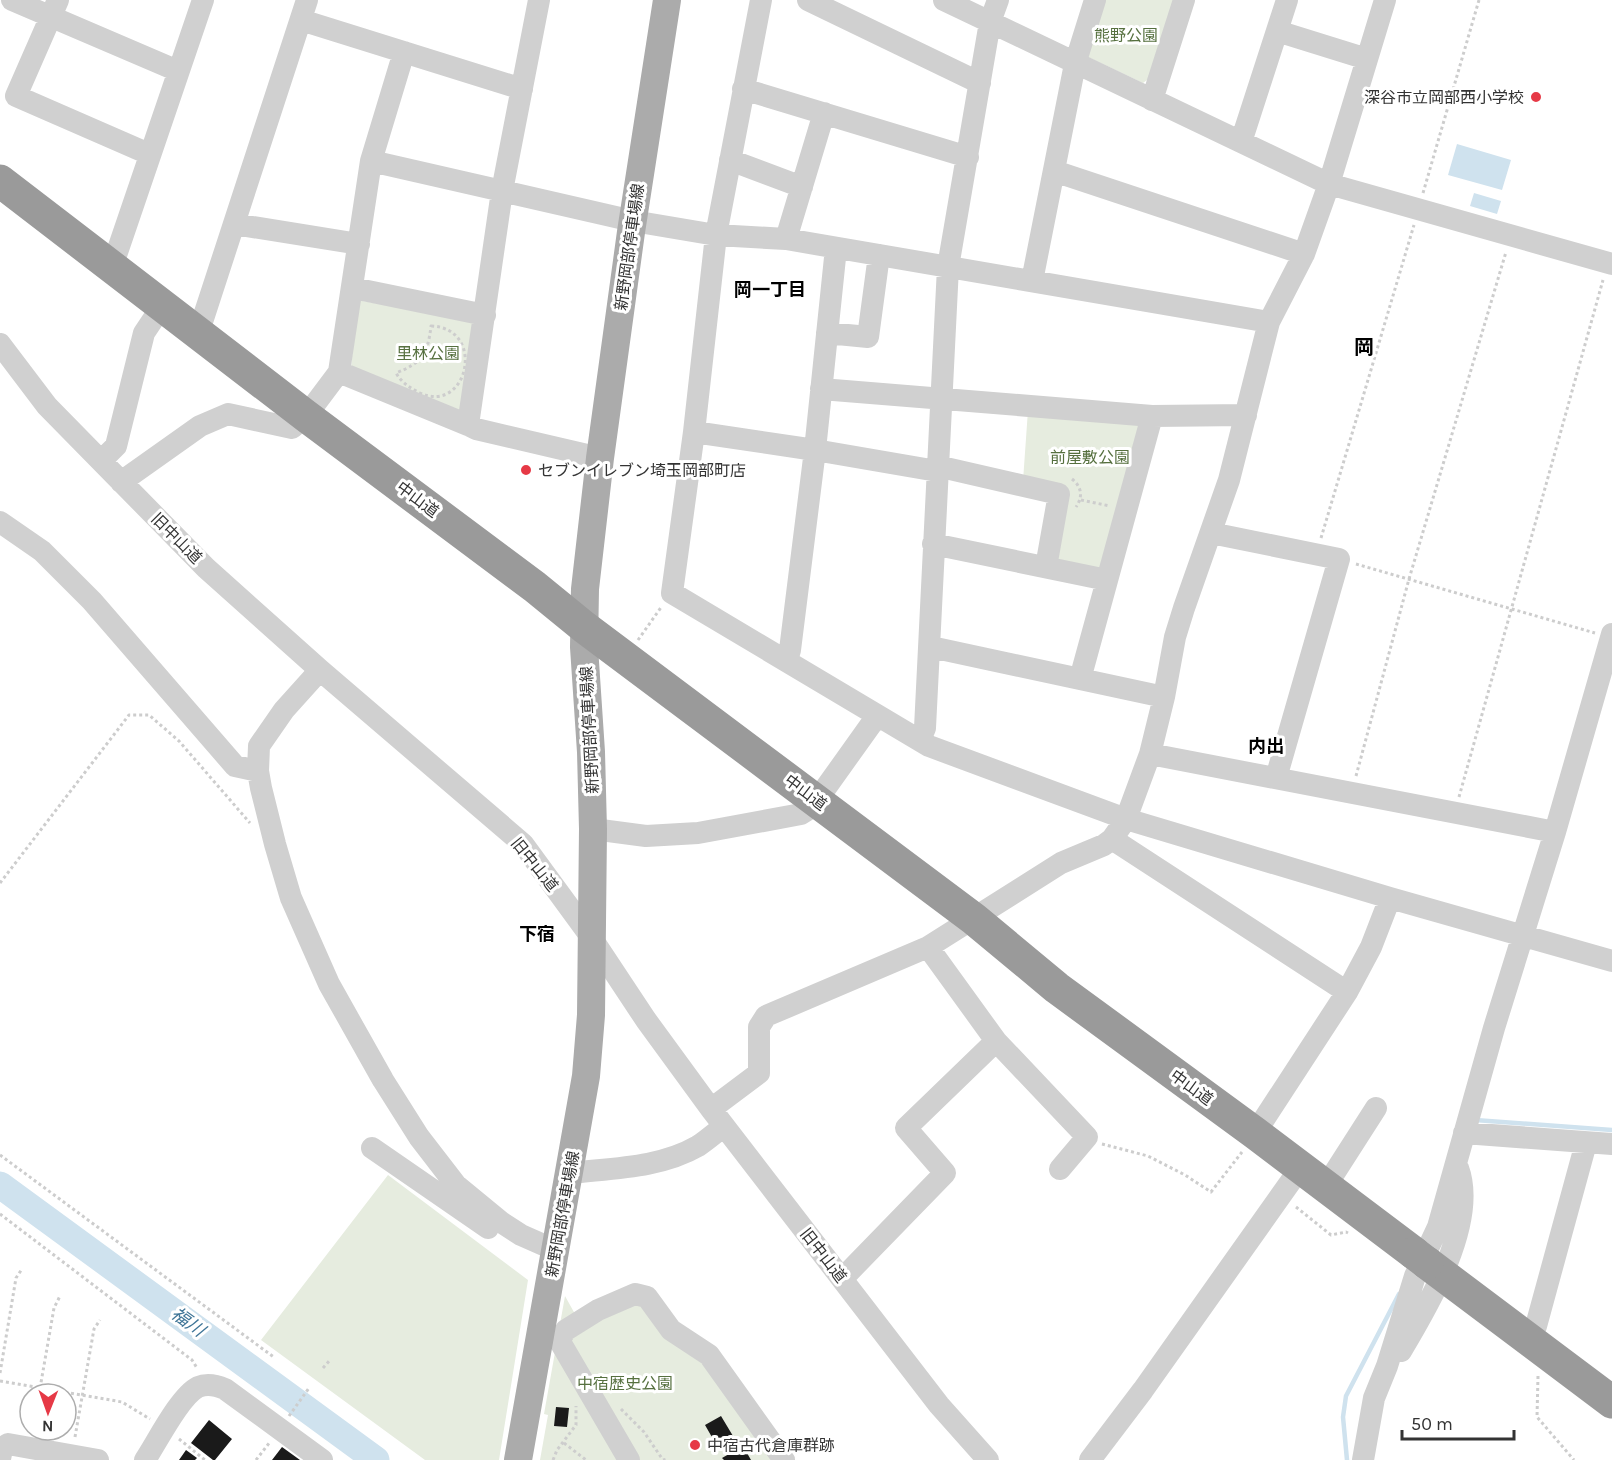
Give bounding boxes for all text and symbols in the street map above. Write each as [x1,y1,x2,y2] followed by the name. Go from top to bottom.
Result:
[1094,26,1158,45] park label: 熊野公園
[1364,88,1524,107] place label: 深谷市立岡部西小学校
[1529,90,1543,104] marker: 深谷市立岡部西小学校
[611,182,648,312] street label: 新野岡部停車場線
[734,279,806,301] district label: 岡一丁目
[1354,336,1374,359] district label: 岡
[396,344,460,363] park label: 里林公園
[1050,448,1130,467] park label: 前屋敷公園
[538,461,746,480] place label: セブンイレブン埼玉岡部町店
[519,463,533,477] marker: セブンイレブン埼玉岡部町店
[393,477,443,521] street label: 中山道
[147,509,206,568] street label: 旧中山道
[577,666,602,794] street label: 新野岡部停車場線
[1248,735,1284,757] district label: 内出
[781,770,831,814] street label: 中山道
[507,833,562,895] street label: 旧中山道
[519,923,555,945] district label: 下宿
[1167,1066,1217,1109] street label: 中山道
[542,1149,583,1279] street label: 新野岡部停車場線
[796,1224,851,1286] street label: 旧中山道
[167,1303,211,1343] water label: 福川
[577,1374,673,1393] park label: 中宿歴史公園
[18,1382,78,1442] north arrow
[1402,1403,1514,1441] scale bar
[1411,1413,1453,1435] text: 50 m
[42,1417,54,1436] text: N
[707,1436,835,1455] place label: 中宿古代倉庫群跡
[688,1438,702,1452] marker: 中宿古代倉庫群跡

